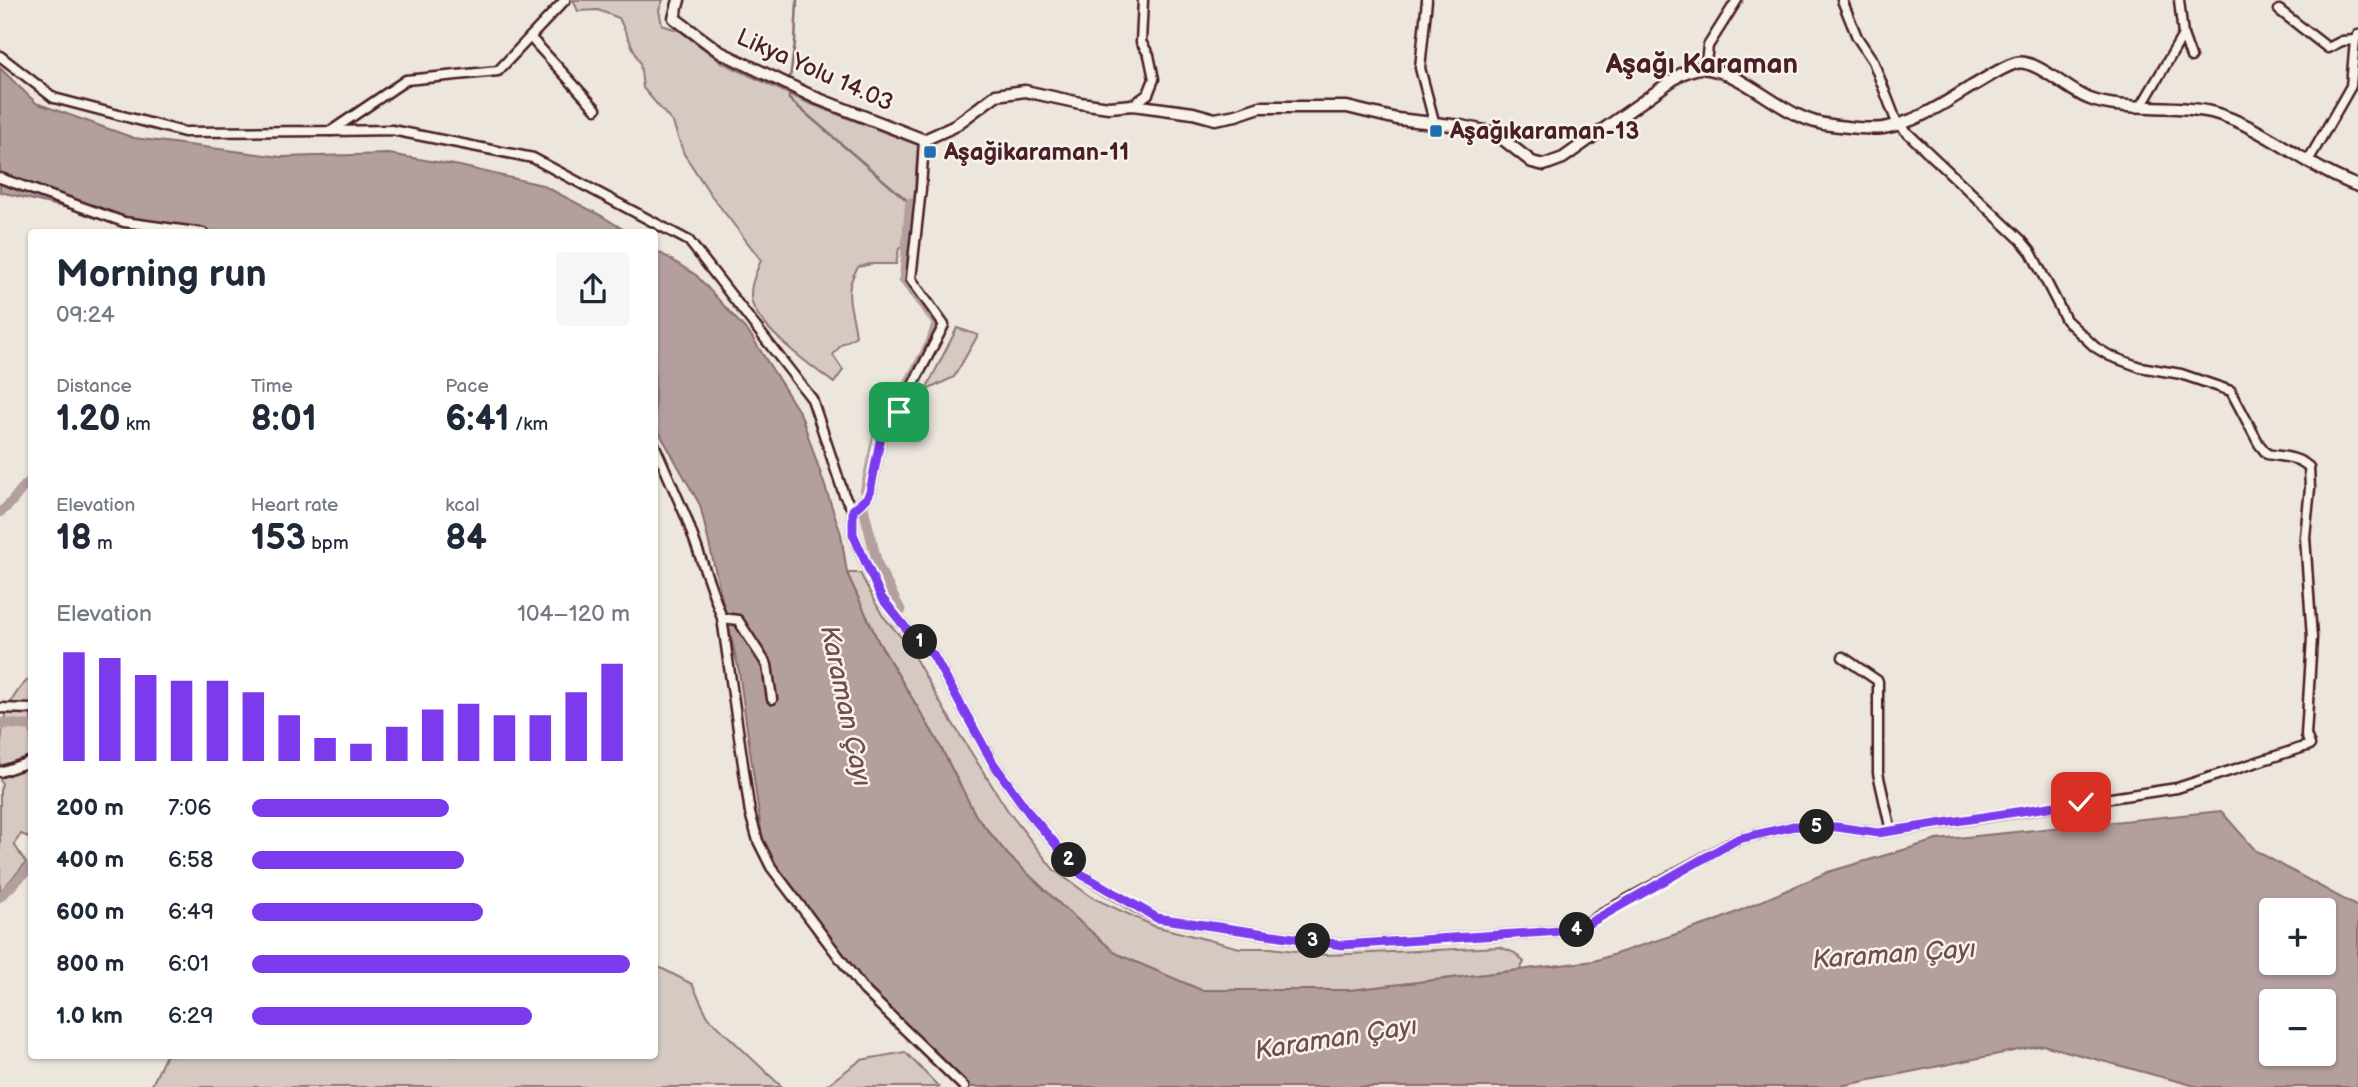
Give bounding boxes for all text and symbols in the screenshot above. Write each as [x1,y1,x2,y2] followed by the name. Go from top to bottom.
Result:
[732,22,898,118] street label: Likya Yolu 14.03
[1605,48,1798,81] district label: Aşağı Karaman
[1449,117,1639,146] place label: Aşağıkaraman-13
[1428,123,1444,139] marker: Aşağıkaraman-13
[943,138,1129,167] place label: Aşağikaraman-11
[922,144,938,160] marker: Aşağikaraman-11
[56,252,267,297] text: Morning run
[556,252,630,326] button: share
[56,301,115,329] text: 09:24
[56,375,132,398] text: Distance
[251,375,293,398] text: Time
[445,375,489,398] text: Pace
[869,382,929,442] pin
[880,393,918,431] icon: arrive
[56,398,121,441] text: 1.20
[251,398,317,441] text: 8:01
[445,398,510,441] text: 6:41
[121,413,151,436] text: km
[510,413,548,436] text: /km
[56,494,135,517] text: Elevation
[251,494,338,517] text: Heart rate
[445,494,479,517] text: kcal
[56,517,92,560] text: 18
[251,517,306,560] text: 153
[445,517,487,560] text: 84
[92,532,113,555] text: m
[306,532,349,555] text: bpm
[56,600,152,628] text: Elevation
[517,600,630,628] text: 104–120 m
[813,623,877,789] water label: Karaman Çayı
[902,624,937,660] pin: 1
[916,630,924,653] text: 1
[2051,772,2111,832] pin
[2062,783,2100,821] icon: check
[56,794,124,822] text: 200 m
[168,794,212,822] text: 7:06
[1800,810,1834,844] pin: 5
[1811,815,1822,838] text: 5
[1052,842,1086,878] pin: 2
[56,846,124,874] text: 400 m
[168,846,213,874] text: 6:58
[1063,848,1074,871] text: 2
[56,898,124,926] text: 600 m
[168,898,214,926] text: 6:49
[2259,898,2336,1066] map controls
[2259,898,2336,975] button: +
[1560,912,1594,948] pin: 4
[1571,918,1582,941] text: 4
[1296,923,1330,958] pin: 3
[1307,929,1318,952] text: 3
[1811,934,1977,976] water label: Karaman Çayı
[56,950,124,978] text: 800 m
[168,950,209,978] text: 6:01
[2259,989,2336,1066] button: −
[56,1002,123,1030] text: 1.0 km
[168,1002,214,1030] text: 6:29
[1253,1011,1419,1067] water label: Karaman Çayı

